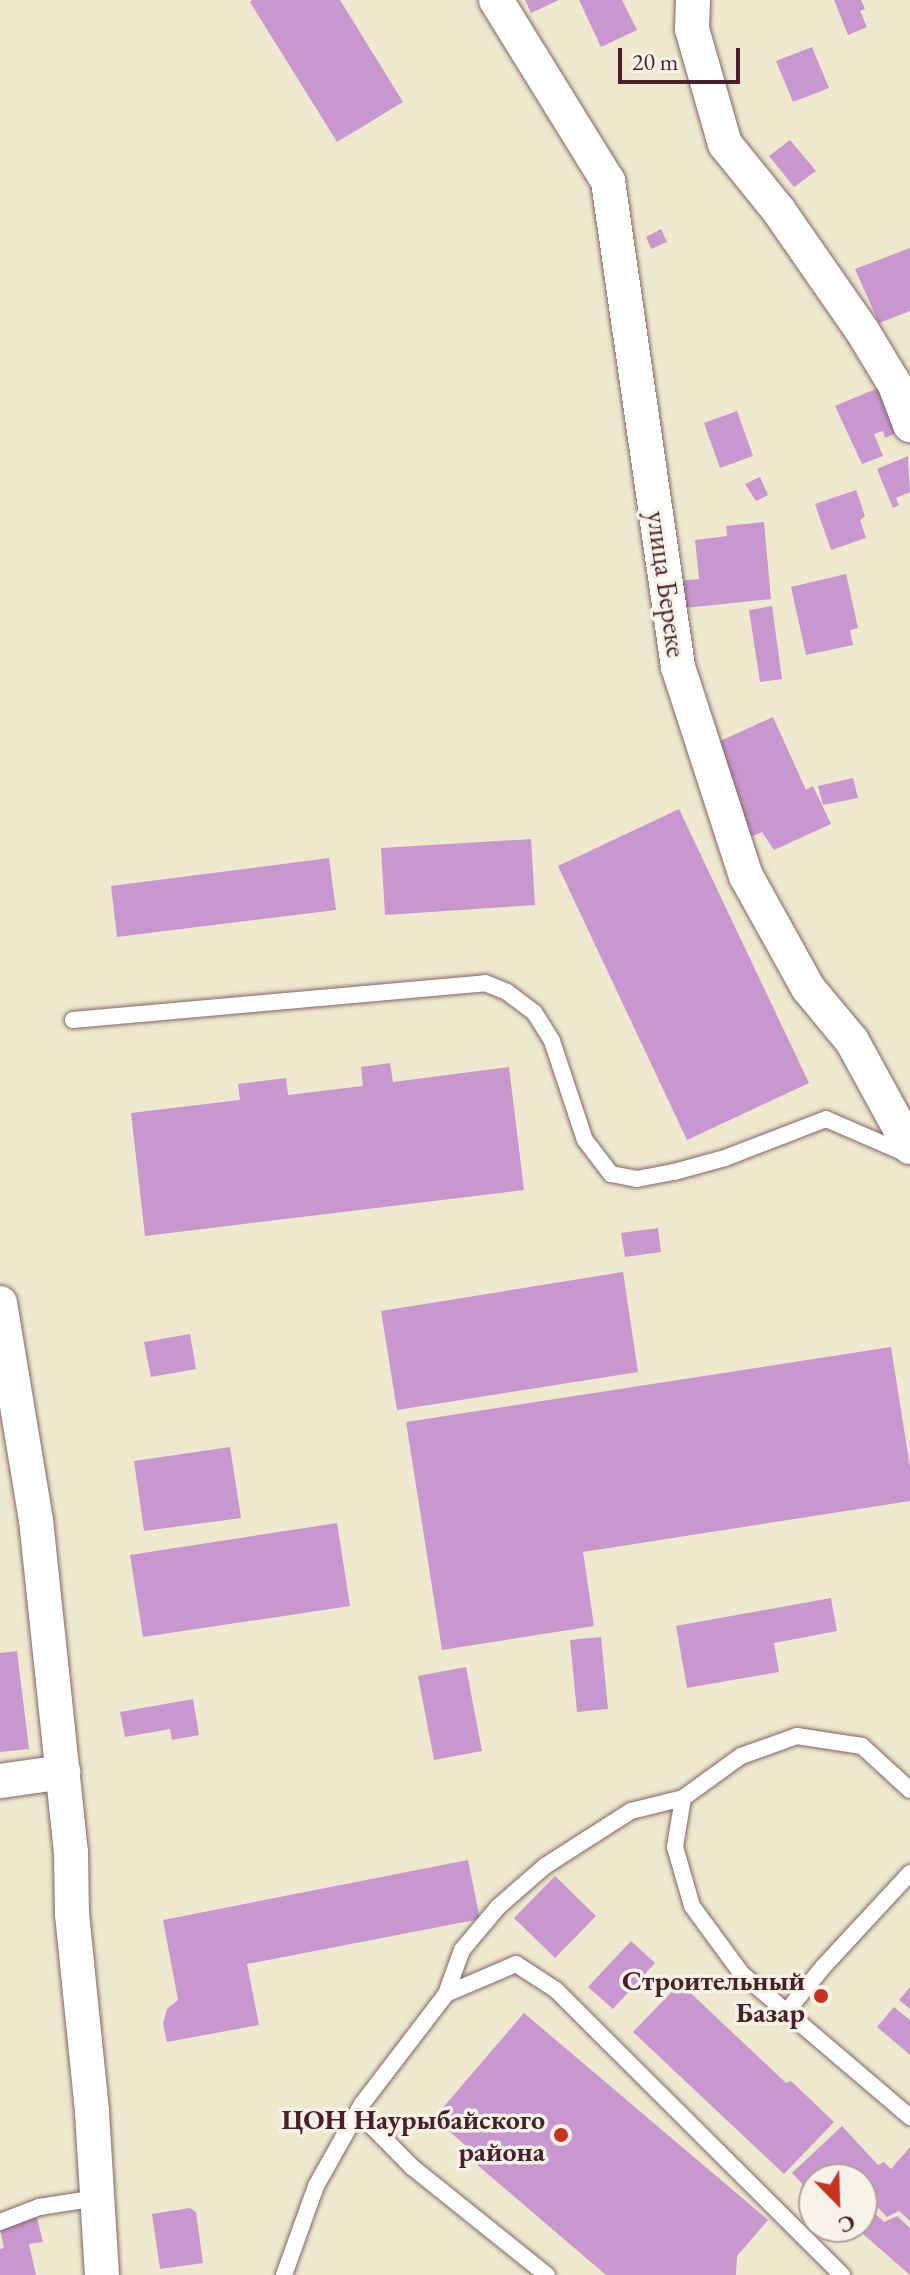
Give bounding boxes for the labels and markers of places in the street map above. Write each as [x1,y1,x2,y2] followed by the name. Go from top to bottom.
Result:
[622,1963,805,2029] place label: Строительный Базар
[812,1987,830,2005] marker: Строительный Базар
[281,2102,545,2168] place label: ЦОН Наурыбайского района
[552,2126,570,2144] marker: ЦОН Наурыбайского района

